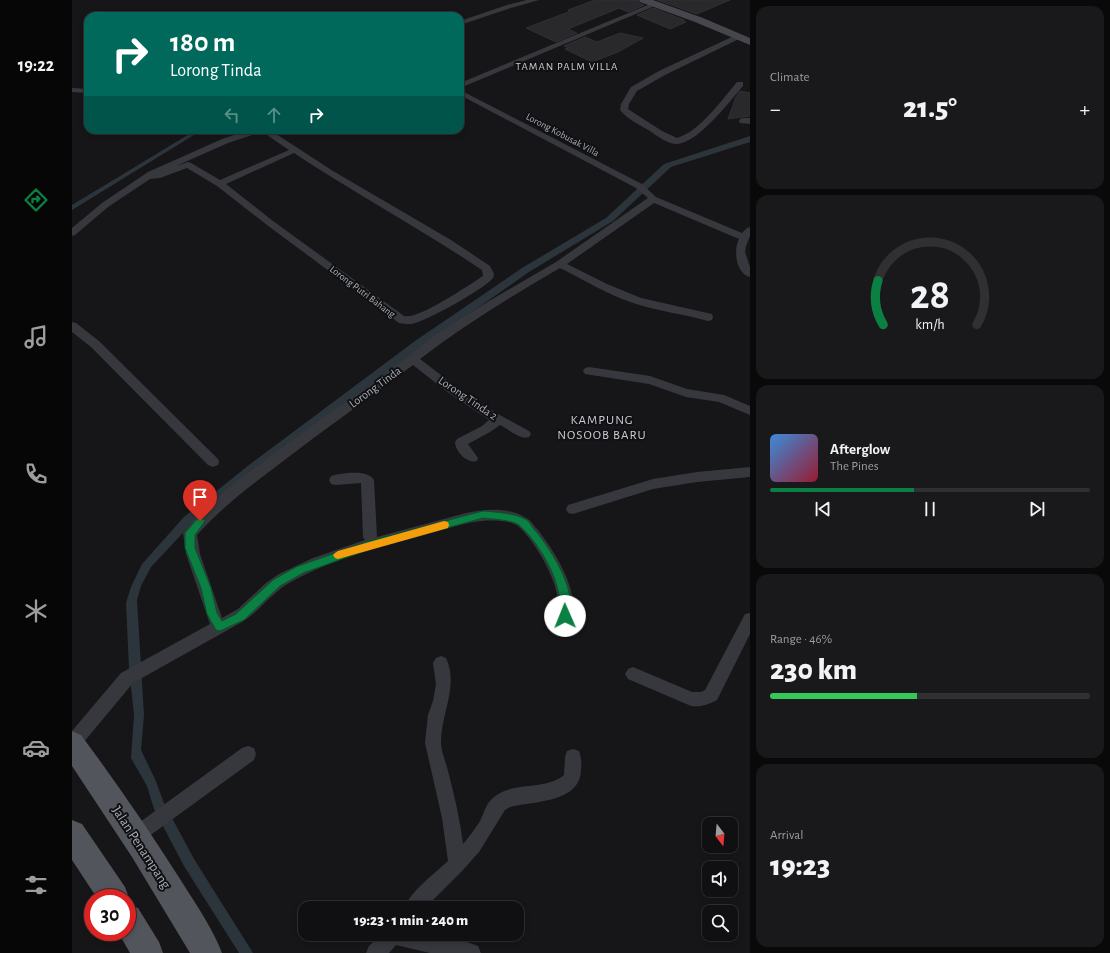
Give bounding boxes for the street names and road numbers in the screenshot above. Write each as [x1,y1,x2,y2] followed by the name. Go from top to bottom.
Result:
[524,111,601,159] street label: Lorong Kobusak Villa
[328,264,397,320] street label: Lorong Putri Bahang
[347,364,404,410] street label: Lorong Tinda
[436,374,500,422] street label: Lorong Tinda 2
[109,804,173,891] street label: Jalan Penampang

